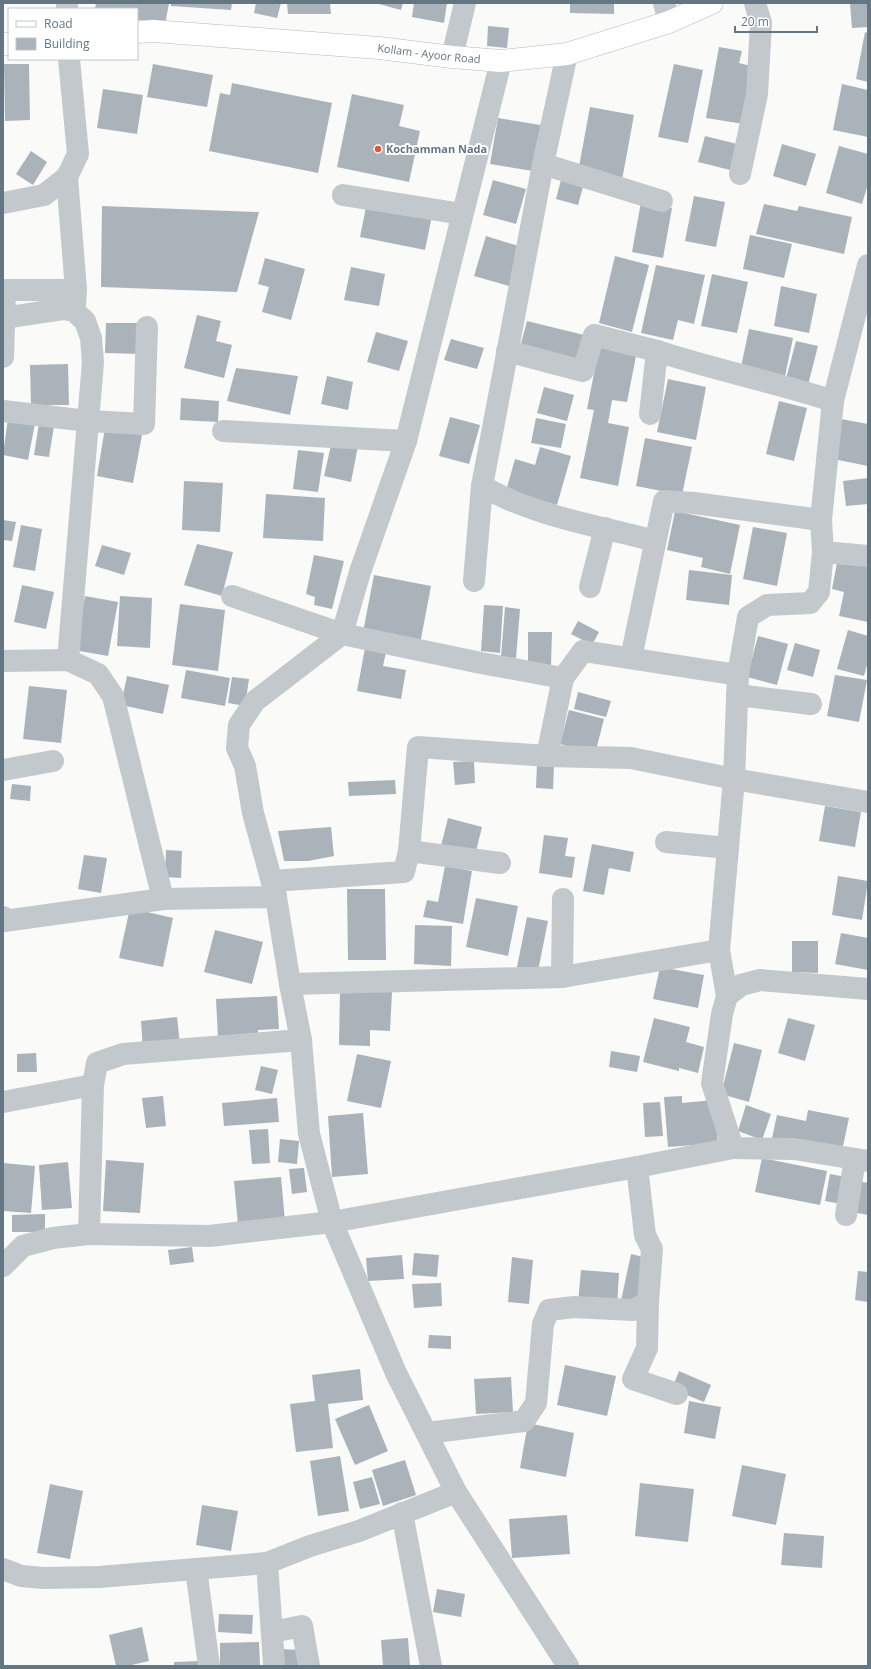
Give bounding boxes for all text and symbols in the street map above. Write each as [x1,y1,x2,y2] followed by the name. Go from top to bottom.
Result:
[8,8,138,60] legend
[735,8,817,34] scale bar
[741,13,769,30] text: 20 m
[44,15,73,32] text: Road
[44,35,90,52] text: Building
[377,40,481,66] street label: Kollam - Ayoor Road
[386,141,487,156] place label: Kochamman Nada
[373,144,383,154] marker: Kochamman Nada

